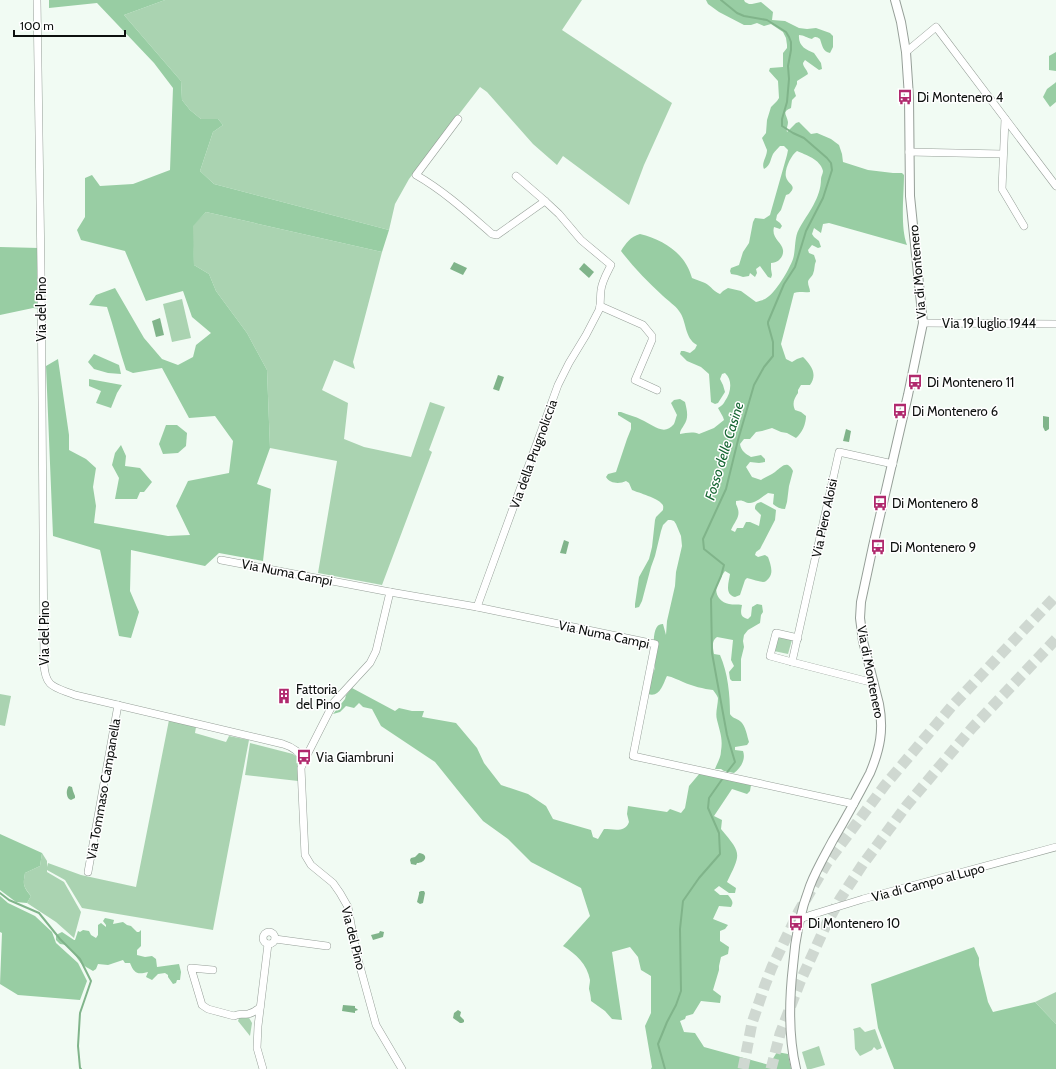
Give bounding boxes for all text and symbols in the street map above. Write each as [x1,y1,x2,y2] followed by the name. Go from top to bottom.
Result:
[14,12,125,38] scale bar
[20,18,54,33] text: 100 m
[896,88,914,106] bus stop icon: Di Montenero 4
[917,89,1004,105] place label: Di Montenero 4
[905,224,929,320] street label: Via di Montenero
[33,277,49,341] street label: Via del Pino
[942,315,1036,331] street label: Via 19 luglio 1944
[906,373,924,391] bus stop icon: Di Montenero 11
[927,374,1014,390] place label: Di Montenero 11
[506,396,560,511] street label: Via della Prugnoliccia
[701,399,748,502] water label: Fosso delle Casine
[891,402,909,420] bus stop icon: Di Montenero 6
[912,403,998,419] place label: Di Montenero 6
[808,477,840,559] street label: Via Piero Aloisi
[871,494,889,512] bus stop icon: Di Montenero 8
[892,495,979,511] place label: Di Montenero 8
[869,538,887,556] bus stop icon: Di Montenero 9
[890,539,976,555] place label: Di Montenero 9
[240,555,334,589] street label: Via Numa Campi
[36,601,52,665] street label: Via del Pino
[557,617,651,651] street label: Via Numa Campi
[854,624,888,720] street label: Via di Montenero
[296,681,340,712] place label: Fattoria del Pino
[275,687,293,705] building icon: Fattoria del Pino
[83,716,123,861] street label: Via Tommaso Campanella
[295,748,313,766] bus stop icon: Via Giambruni
[316,749,394,765] place label: Via Giambruni
[870,859,986,905] street label: Via di Campo al Lupo
[338,905,370,971] street label: Via del Pino
[787,914,805,932] bus stop icon: Di Montenero 10
[808,915,900,931] place label: Di Montenero 10

